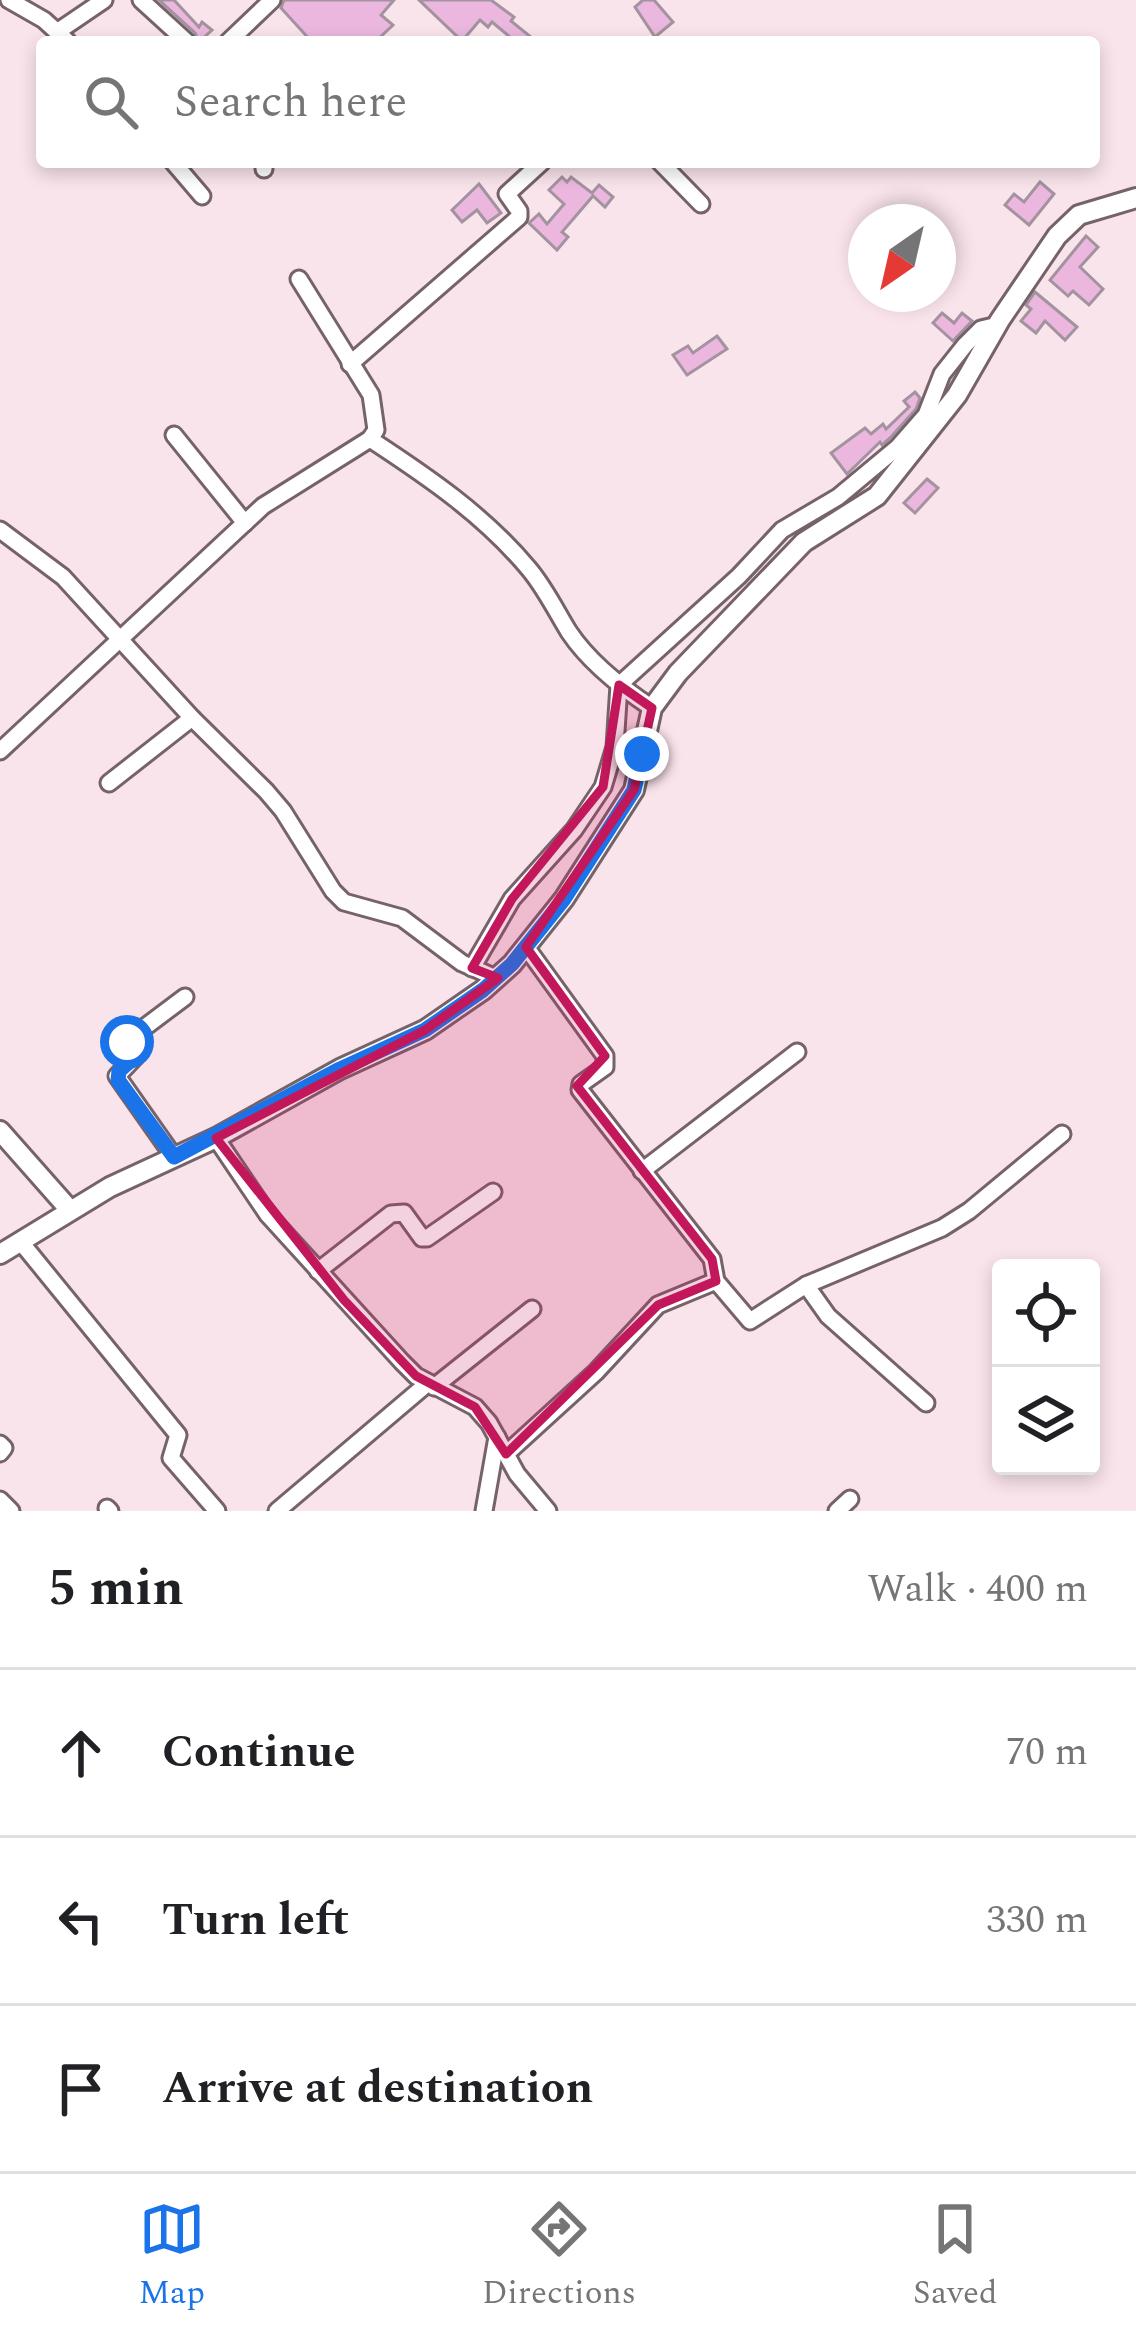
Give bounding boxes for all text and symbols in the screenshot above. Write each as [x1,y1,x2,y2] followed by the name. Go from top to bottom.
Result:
[36,36,1100,168] search box
[174,68,407,137] text: Search here
[78,69,144,135] icon: search
[848,204,956,312] north arrow
[615,727,669,781] route end
[100,1015,154,1069] route start
[992,1259,1100,1475] map controls
[992,1259,1100,1367] button: locate
[992,1367,1100,1475] button: layers
[48,1550,184,1628] text: 5 min
[867,1560,1088,1619] text: Walk · 400 m
[162,1718,355,1787] text: Continue
[48,1720,114,1786] icon: ahead
[1006,1723,1088,1782] text: 70 m
[162,1886,349,1955] text: Turn left
[48,1888,114,1954] icon: left
[986,1891,1088,1950] text: 330 m
[162,2054,593,2123] text: Arrive at destination
[48,2056,114,2122] icon: arrive
[138,2196,205,2318] tab: Map
[482,2196,636,2318] tab: Directions
[913,2196,998,2318] tab: Saved

